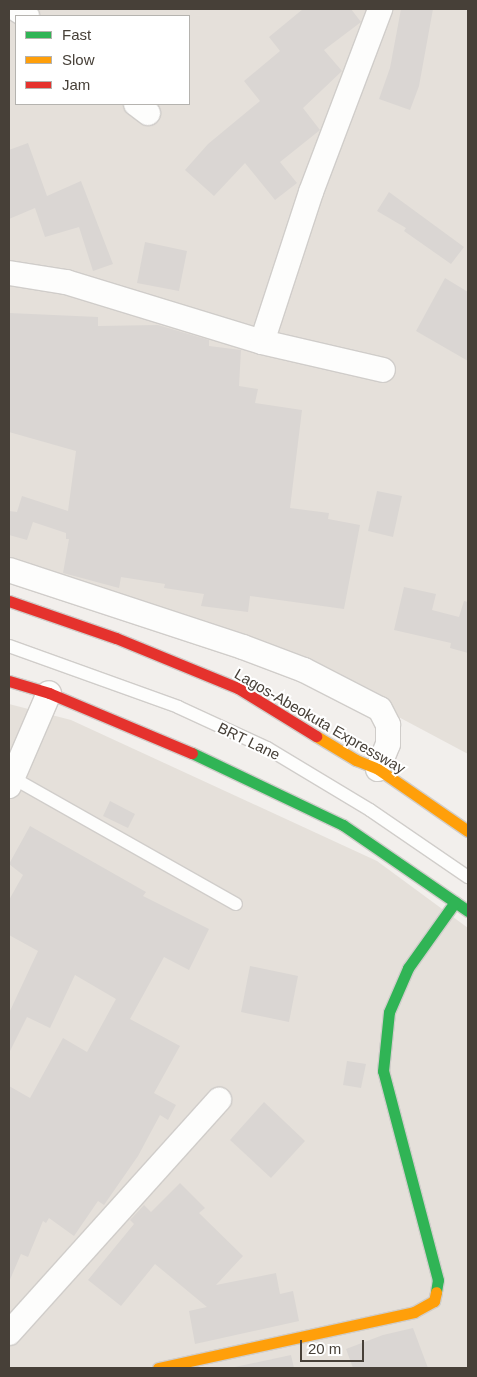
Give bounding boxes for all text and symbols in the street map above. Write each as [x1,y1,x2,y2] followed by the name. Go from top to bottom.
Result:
[15,15,190,105] legend
[62,26,91,43] text: Fast
[62,51,95,68] text: Slow
[62,76,90,93] text: Jam
[231,665,409,777] street label: Lagos-Abeokuta Expressway
[215,718,283,764] street label: BRT Lane
[302,1330,366,1362] scale bar
[308,1340,341,1357] text: 20 m

